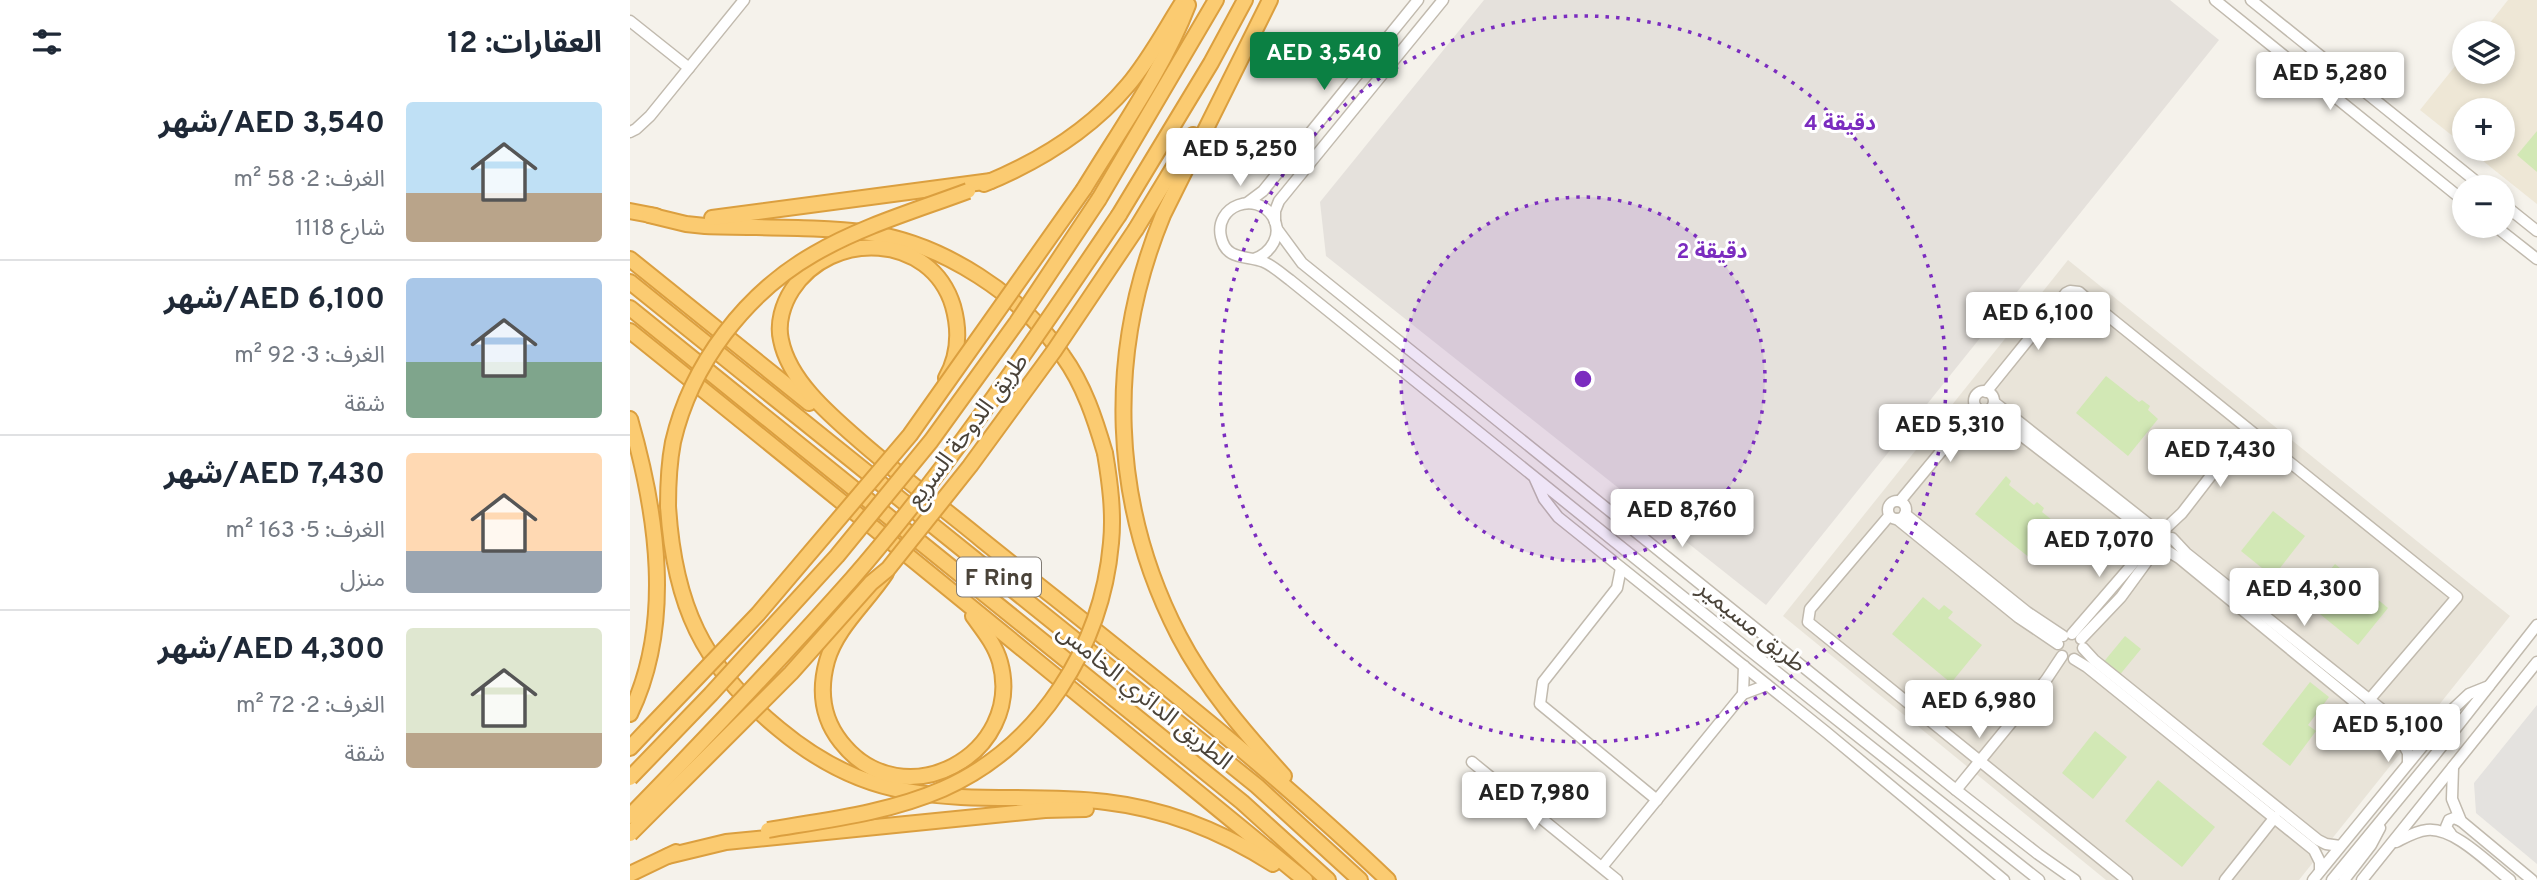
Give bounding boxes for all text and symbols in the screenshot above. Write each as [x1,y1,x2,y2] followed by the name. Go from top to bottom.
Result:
[2452,21,2515,238] map controls
[2452,21,2515,84] button: layers
[28,23,66,61] icon: filters
[447,26,602,63] text: العقارات: 12
[1244,32,1404,92] pin: AED 3,540
[1266,40,1382,69] text: AED 3,540
[2250,52,2410,112] pin: AED 5,280
[2272,60,2388,89] text: AED 5,280
[2452,98,2515,161] button: +
[159,106,385,143] text: AED 3,540/شهر
[1804,111,1876,138] text: 4 دقيقة
[1160,128,1320,188] pin: AED 5,250
[462,130,546,214] icon: home
[1182,136,1298,165] text: AED 5,250
[234,166,385,195] text: الغرف: 2 · 58 m²
[2452,175,2515,238] button: −
[295,215,385,244] text: شارع 1118
[1677,239,1748,266] text: 2 دقيقة
[164,282,385,319] text: AED 6,100/شهر
[1958,292,2118,352] pin: AED 6,100
[1982,300,2094,329] text: AED 6,100
[462,306,546,390] icon: home
[234,342,385,371] text: الغرف: 3 · 92 m²
[901,348,1036,514] street label: طريق الدوحة السريع
[1571,367,1595,391] centre of rings
[344,391,385,420] text: شقة
[1870,405,2030,464] pin: AED 5,310
[1895,412,2005,441] text: AED 5,310
[2140,430,2300,489] pin: AED 7,430
[2164,437,2276,466] text: AED 7,430
[164,457,385,494] text: AED 7,430/شهر
[462,481,546,565] icon: home
[1602,490,1762,549] pin: AED 8,760
[1627,497,1737,526] text: AED 8,760
[225,517,385,546] text: الغرف: 5 · 163 m²
[2019,520,2179,579] pin: AED 7,070
[2044,527,2154,556] text: AED 7,070
[957,558,1041,596] road number: F Ring
[340,566,385,595] text: منزل
[2224,568,2384,628] pin: AED 4,300
[1689,574,1811,681] street label: طريق مسيمير
[2246,576,2362,605] text: AED 4,300
[1049,617,1238,779] street label: الطريق الدائري الخامس
[158,632,385,669] text: AED 4,300/شهر
[462,656,546,740] icon: home
[1899,680,2059,740] pin: AED 6,980
[1921,688,2037,717] text: AED 6,980
[236,692,385,721] text: الغرف: 2 · 72 m²
[2308,704,2468,764] pin: AED 5,100
[2332,712,2444,741] text: AED 5,100
[344,741,385,770] text: شقة
[1454,772,1614,832] pin: AED 7,980
[1478,780,1590,809] text: AED 7,980

